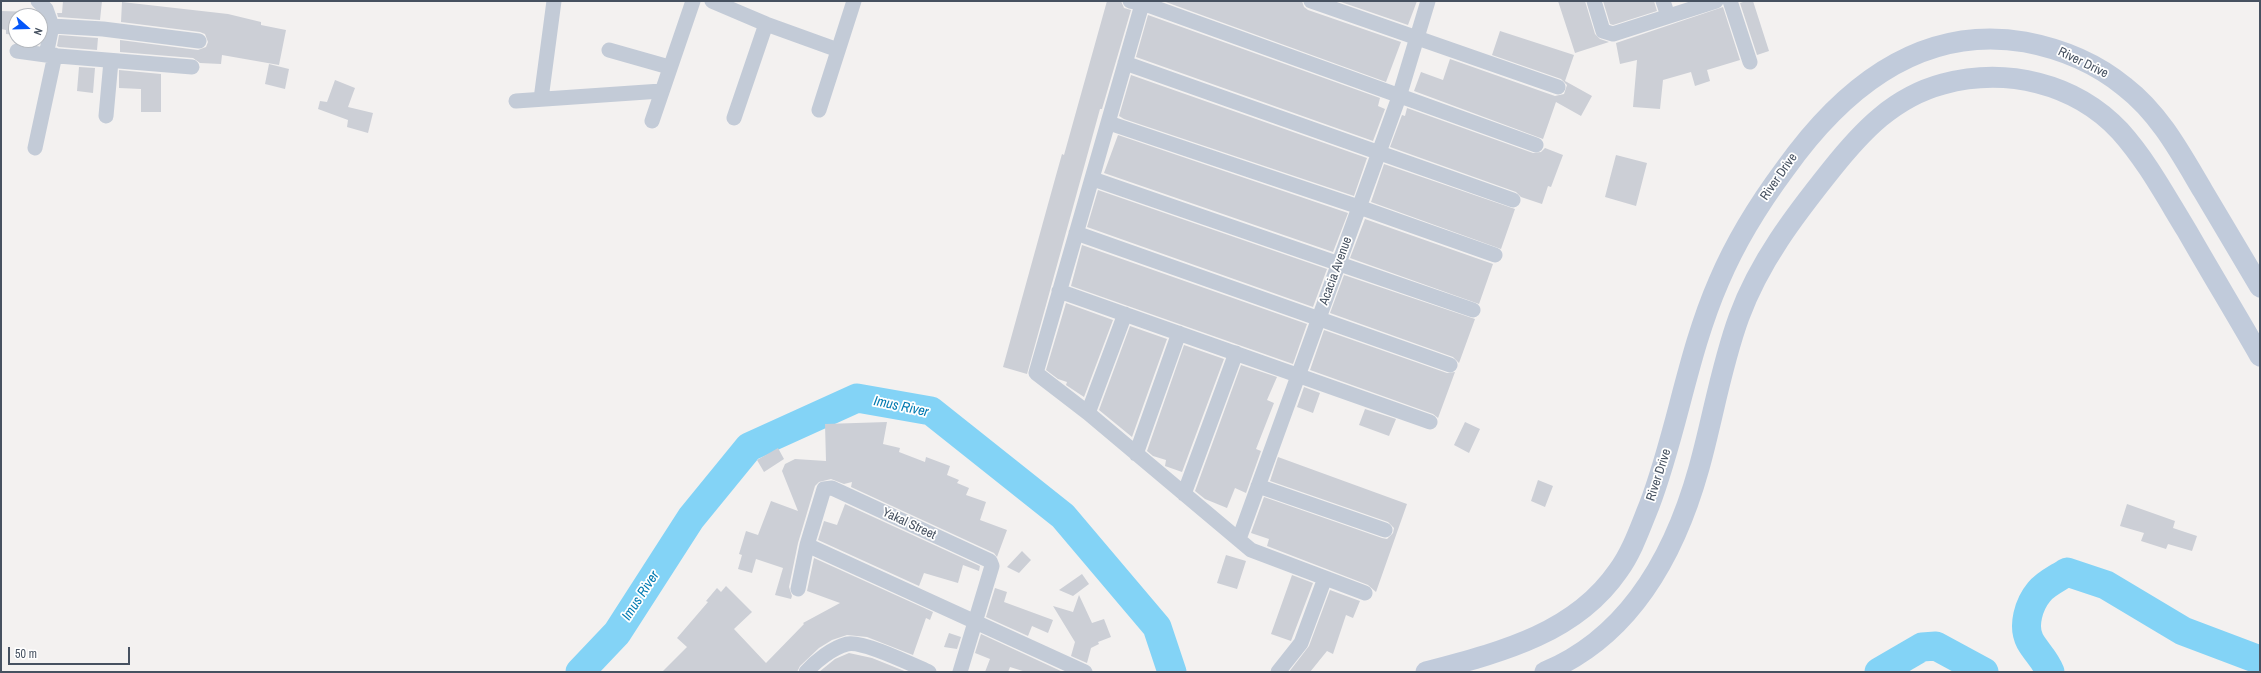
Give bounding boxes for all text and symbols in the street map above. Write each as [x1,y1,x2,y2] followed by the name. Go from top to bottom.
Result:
[8,8,48,48] north arrow
[31,26,46,37] text: N
[2055,44,2111,82] street label: River Drive
[1757,150,1801,204] street label: River Drive
[1316,235,1356,307] street label: Acacia Avenue
[872,393,930,421] water label: Imus River
[1643,447,1675,503] street label: River Drive
[880,505,938,543] street label: Yakal Street
[619,568,663,624] water label: Imus River
[10,639,132,665] scale bar
[15,646,37,662] text: 50 m

